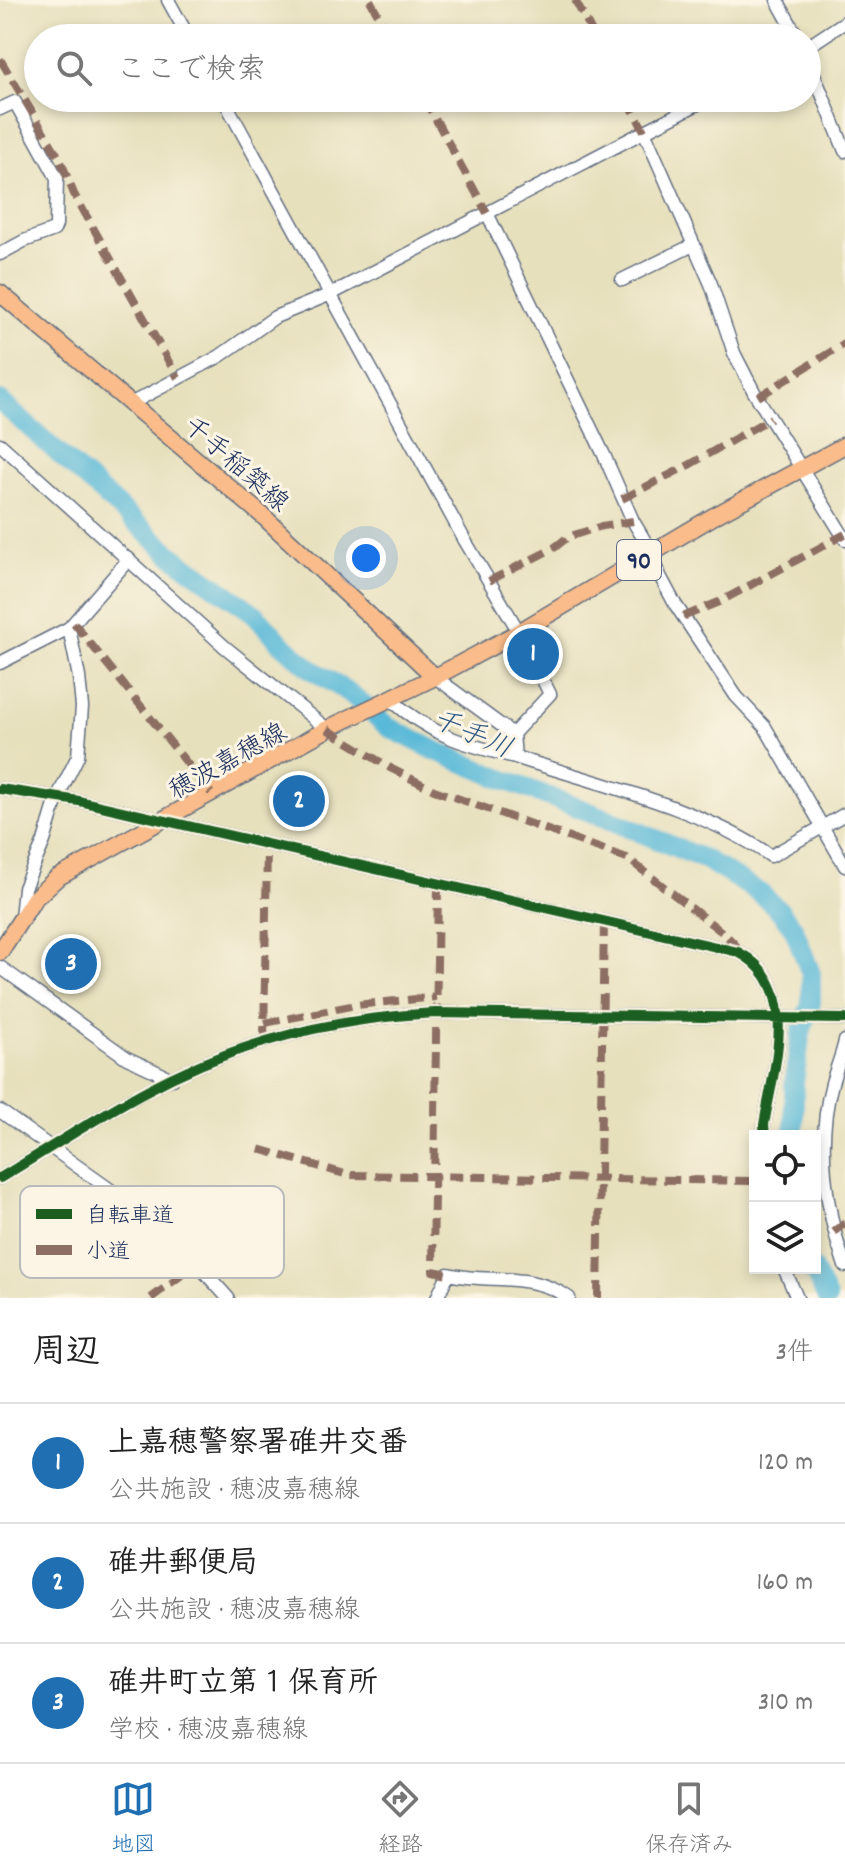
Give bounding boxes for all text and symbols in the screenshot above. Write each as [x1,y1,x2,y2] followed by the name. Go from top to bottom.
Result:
[24,24,821,112] search box
[52,46,96,90] icon: search
[116,51,266,94] text: ここで検索
[174,409,296,522] street label: 千手稲築線
[346,538,386,578] your location
[617,540,661,580] road number: 90
[507,624,559,684] pin: 1
[425,702,518,771] water label: 千手川
[163,715,295,811] street label: 穂波嘉穂線
[273,771,325,831] pin: 2
[45,934,97,994] pin: 3
[749,1130,821,1274] map controls
[749,1130,821,1202] button: locate
[20,1186,284,1278] legend
[86,1202,174,1233] text: 自転車道
[749,1202,821,1274] button: layers
[86,1238,130,1269] text: 小道
[32,1330,100,1379] text: 周辺
[775,1335,813,1372] text: 3件
[108,1424,408,1467] text: 上嘉穂警察署碓井交番
[55,1445,61,1482] text: 1
[758,1445,813,1482] text: 120 m
[108,1473,360,1510] text: 公共施設 · 穂波嘉穂線
[108,1544,258,1587] text: 碓井郵便局
[52,1565,64,1602] text: 2
[757,1565,813,1602] text: 160 m
[108,1593,360,1630] text: 公共施設 · 穂波嘉穂線
[108,1664,378,1707] text: 碓井町立第１保育所
[52,1685,64,1722] text: 3
[758,1685,813,1722] text: 310 m
[108,1713,308,1750] text: 学校 · 穂波嘉穂線
[111,1777,156,1862] tab: 地図
[378,1777,423,1862] tab: 経路
[645,1777,734,1862] tab: 保存済み

